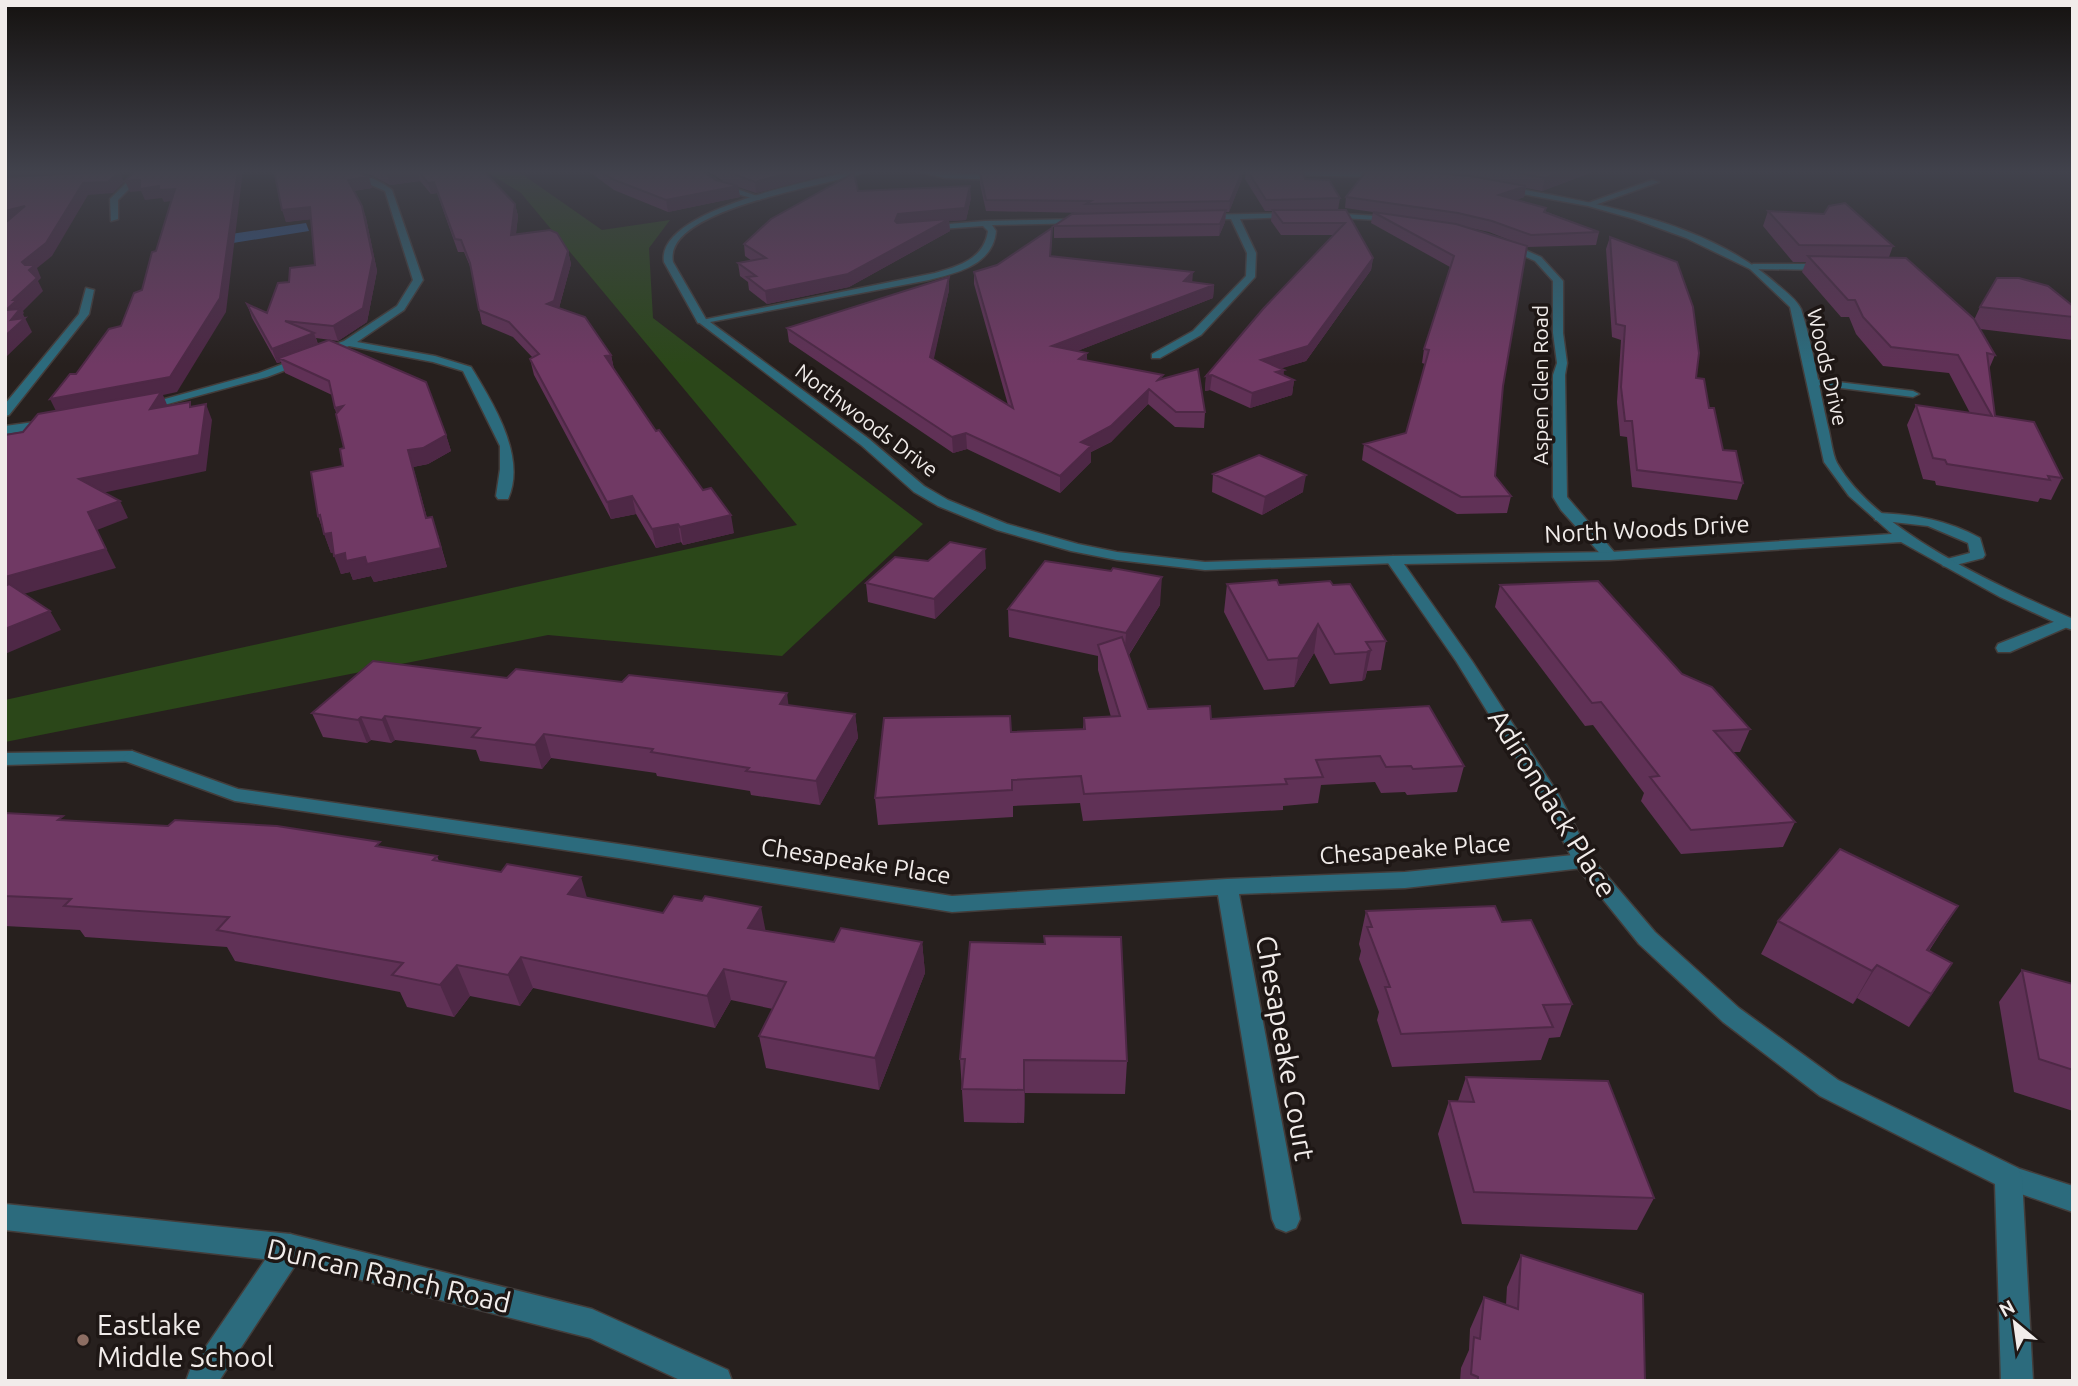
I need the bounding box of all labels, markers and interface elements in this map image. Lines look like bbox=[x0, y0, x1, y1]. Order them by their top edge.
street label: Aspen Glen Road bbox=[1528, 305, 1552, 465]
street label: Woods Drive bbox=[1803, 306, 1853, 428]
street label: Northwoods Drive bbox=[791, 359, 943, 481]
street label: North Woods Drive bbox=[1544, 510, 1750, 548]
street label: Adirondack Place bbox=[1483, 703, 1623, 903]
street label: Chesapeake Place bbox=[1318, 829, 1512, 869]
street label: Chesapeake Place bbox=[759, 833, 953, 889]
street label: Chesapeake Court bbox=[1251, 933, 1321, 1163]
street label: Duncan Ranch Road bbox=[264, 1232, 514, 1318]
north arrow bbox=[1980, 1288, 2050, 1358]
text: N bbox=[1995, 1295, 2018, 1321]
place label: Eastlake Middle School bbox=[97, 1309, 274, 1372]
marker: Eastlake Middle School bbox=[75, 1332, 91, 1348]

